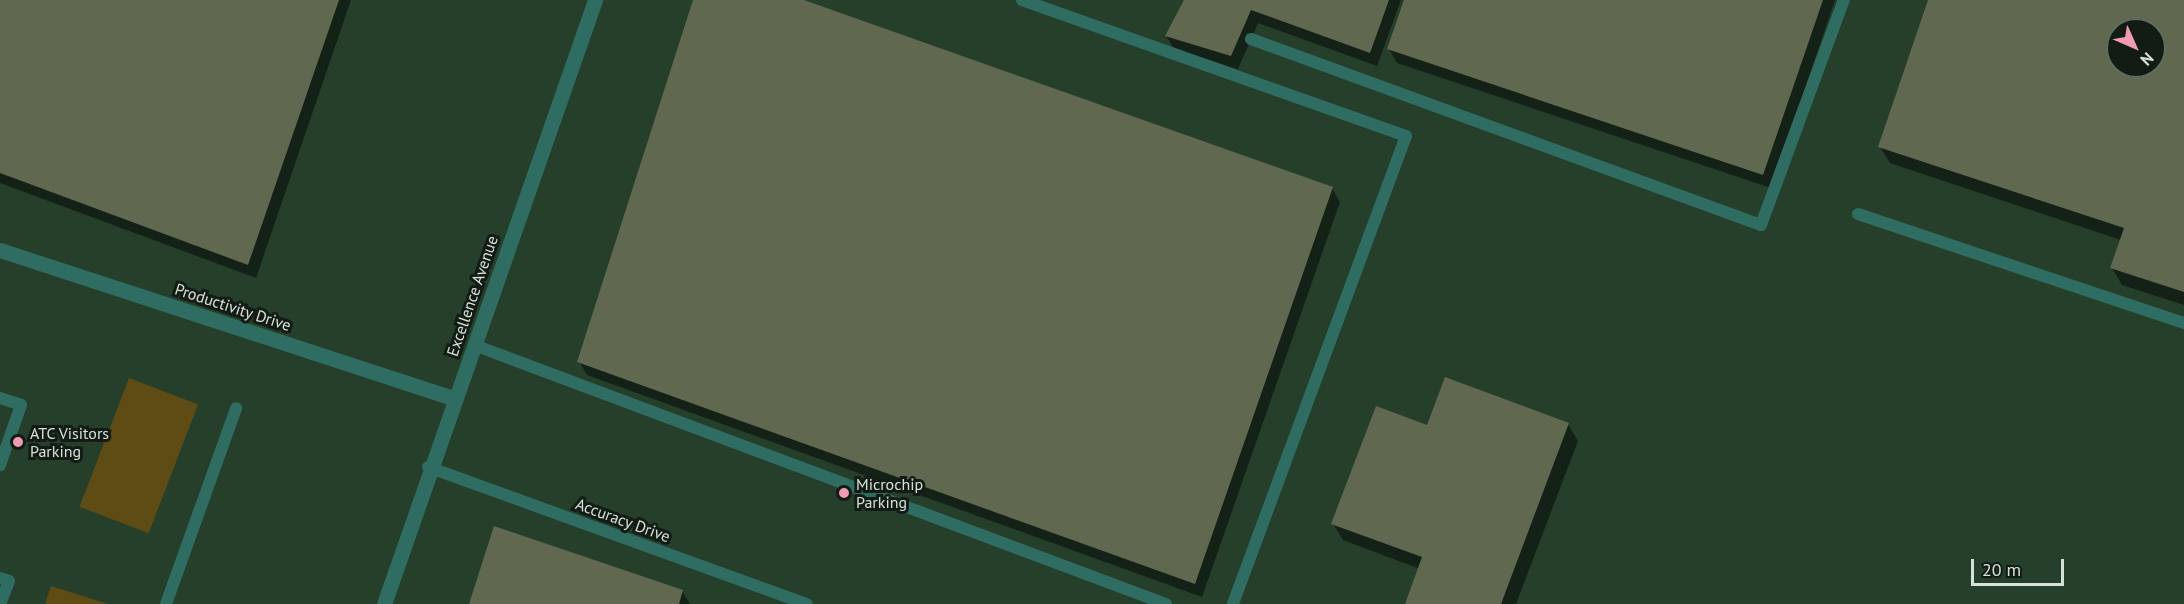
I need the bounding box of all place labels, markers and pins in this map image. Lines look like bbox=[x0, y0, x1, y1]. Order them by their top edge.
place label: ATC Visitors Parking bbox=[30, 423, 110, 461]
marker: ATC Visitors Parking bbox=[11, 435, 25, 449]
place label: Microchip Parking bbox=[856, 474, 923, 512]
marker: Microchip Parking bbox=[837, 486, 851, 500]

